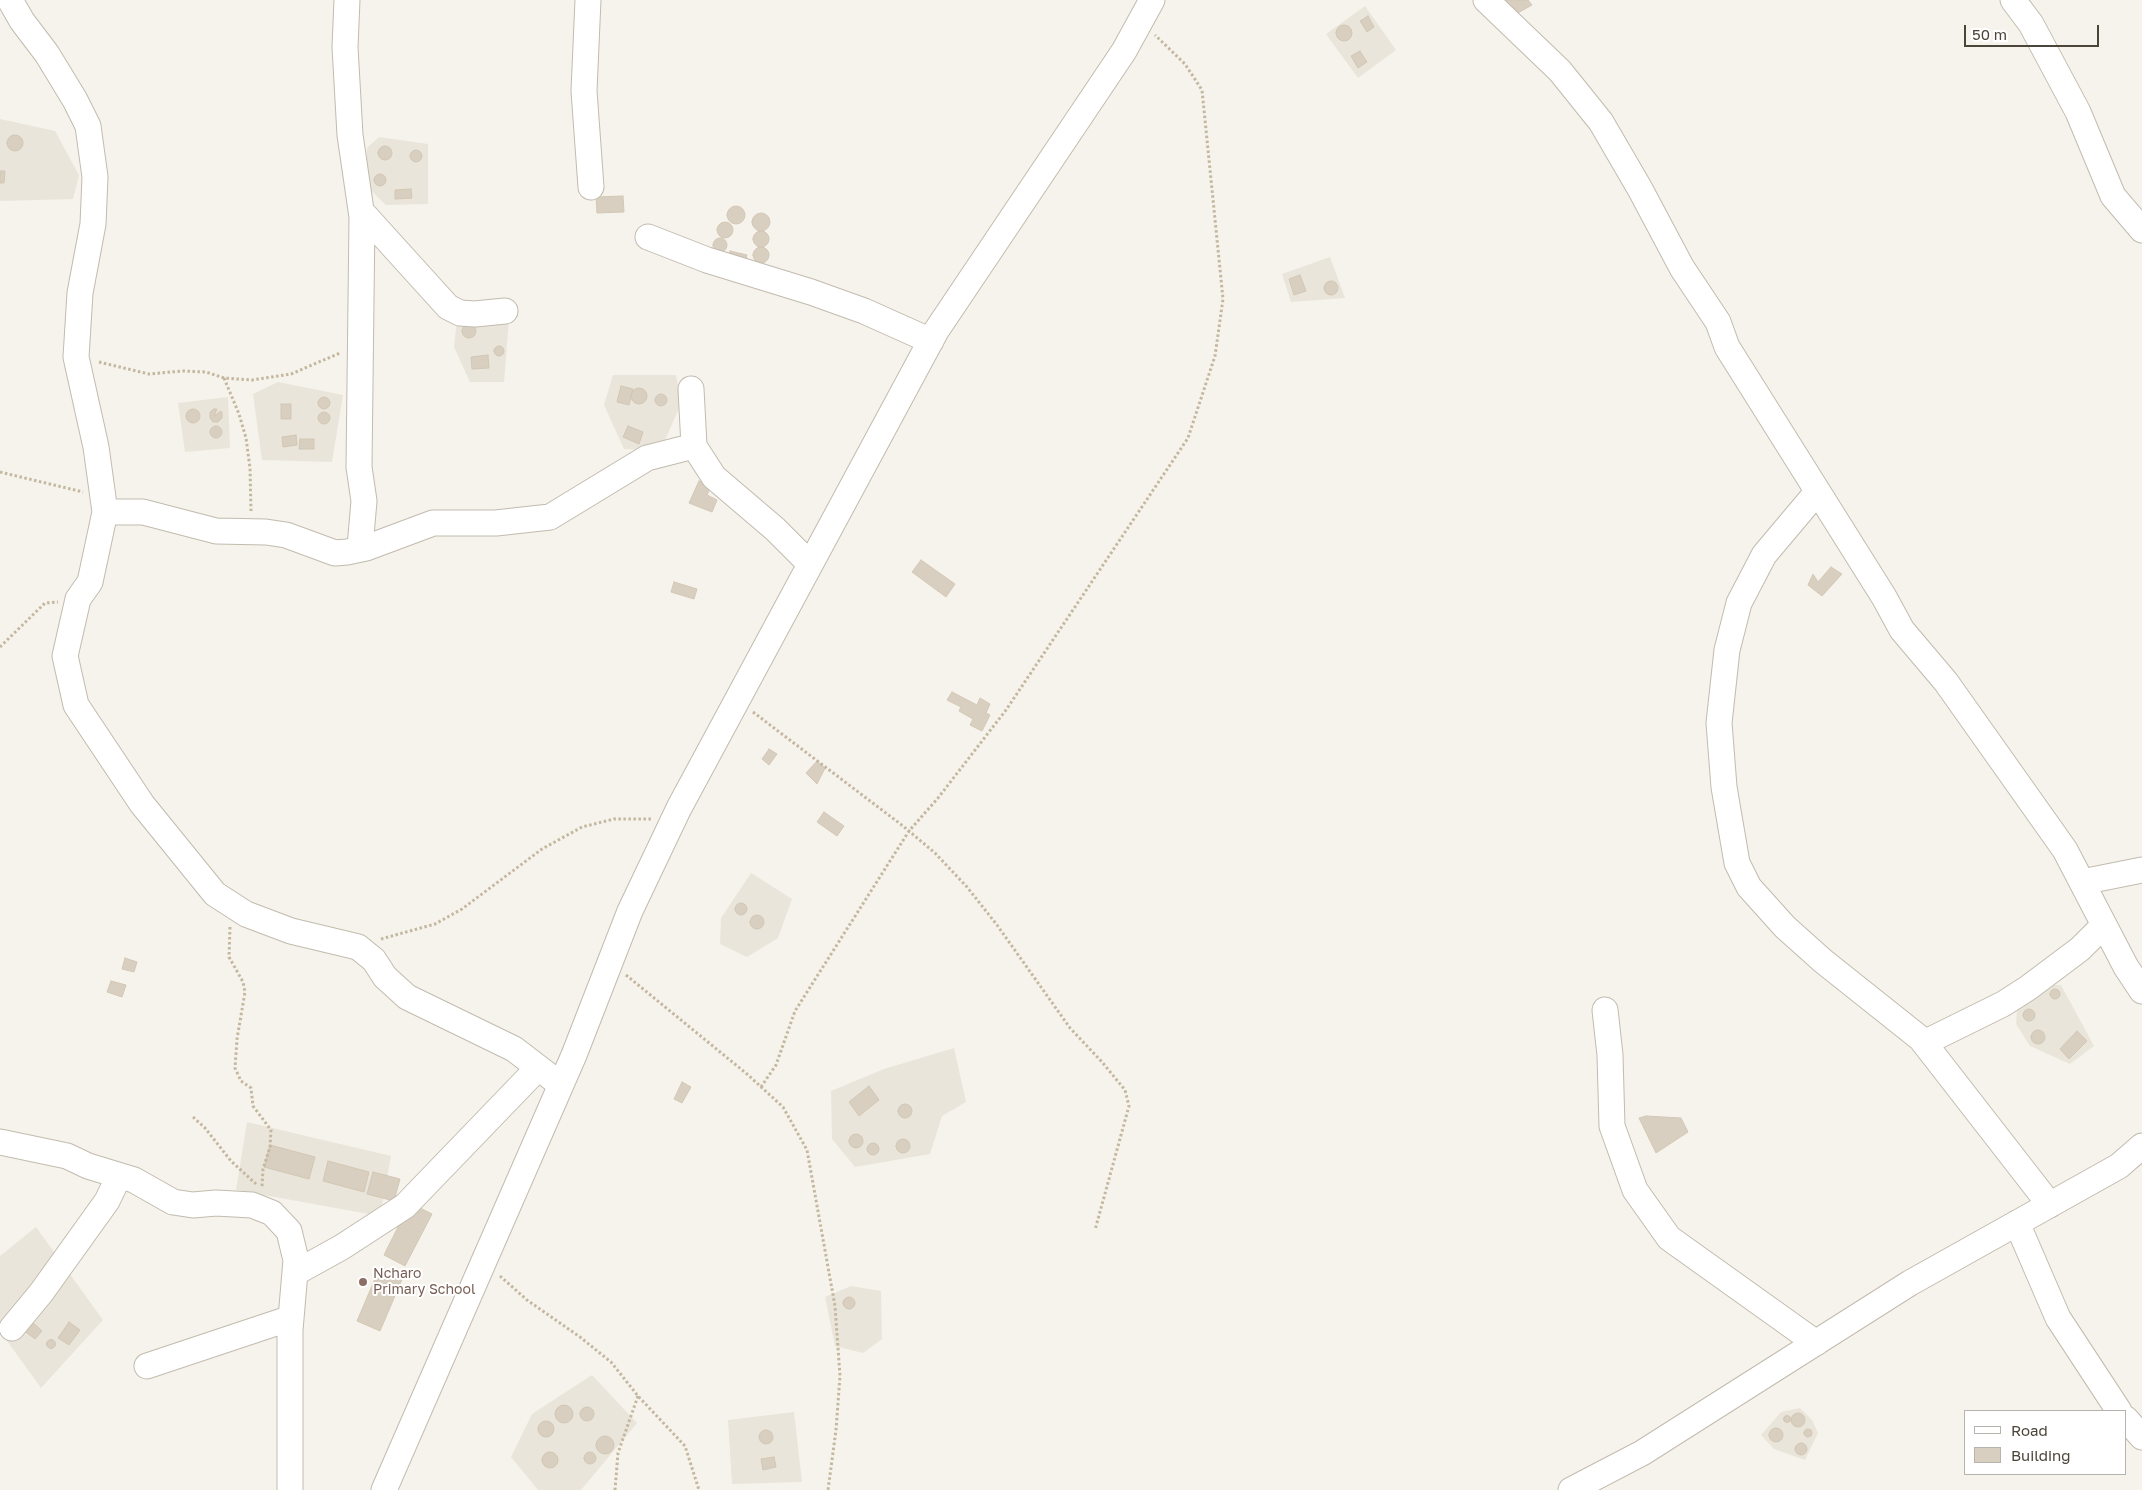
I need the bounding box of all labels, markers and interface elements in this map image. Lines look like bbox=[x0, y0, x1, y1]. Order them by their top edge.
scale bar bbox=[1967, 15, 2102, 47]
text: 50 m bbox=[1972, 25, 2007, 43]
place label: Ncharo Primary School bbox=[373, 1266, 475, 1298]
marker: Ncharo Primary School bbox=[357, 1276, 369, 1288]
legend bbox=[1964, 1410, 2127, 1475]
text: Road bbox=[2011, 1421, 2048, 1439]
text: Building bbox=[2011, 1446, 2071, 1464]

